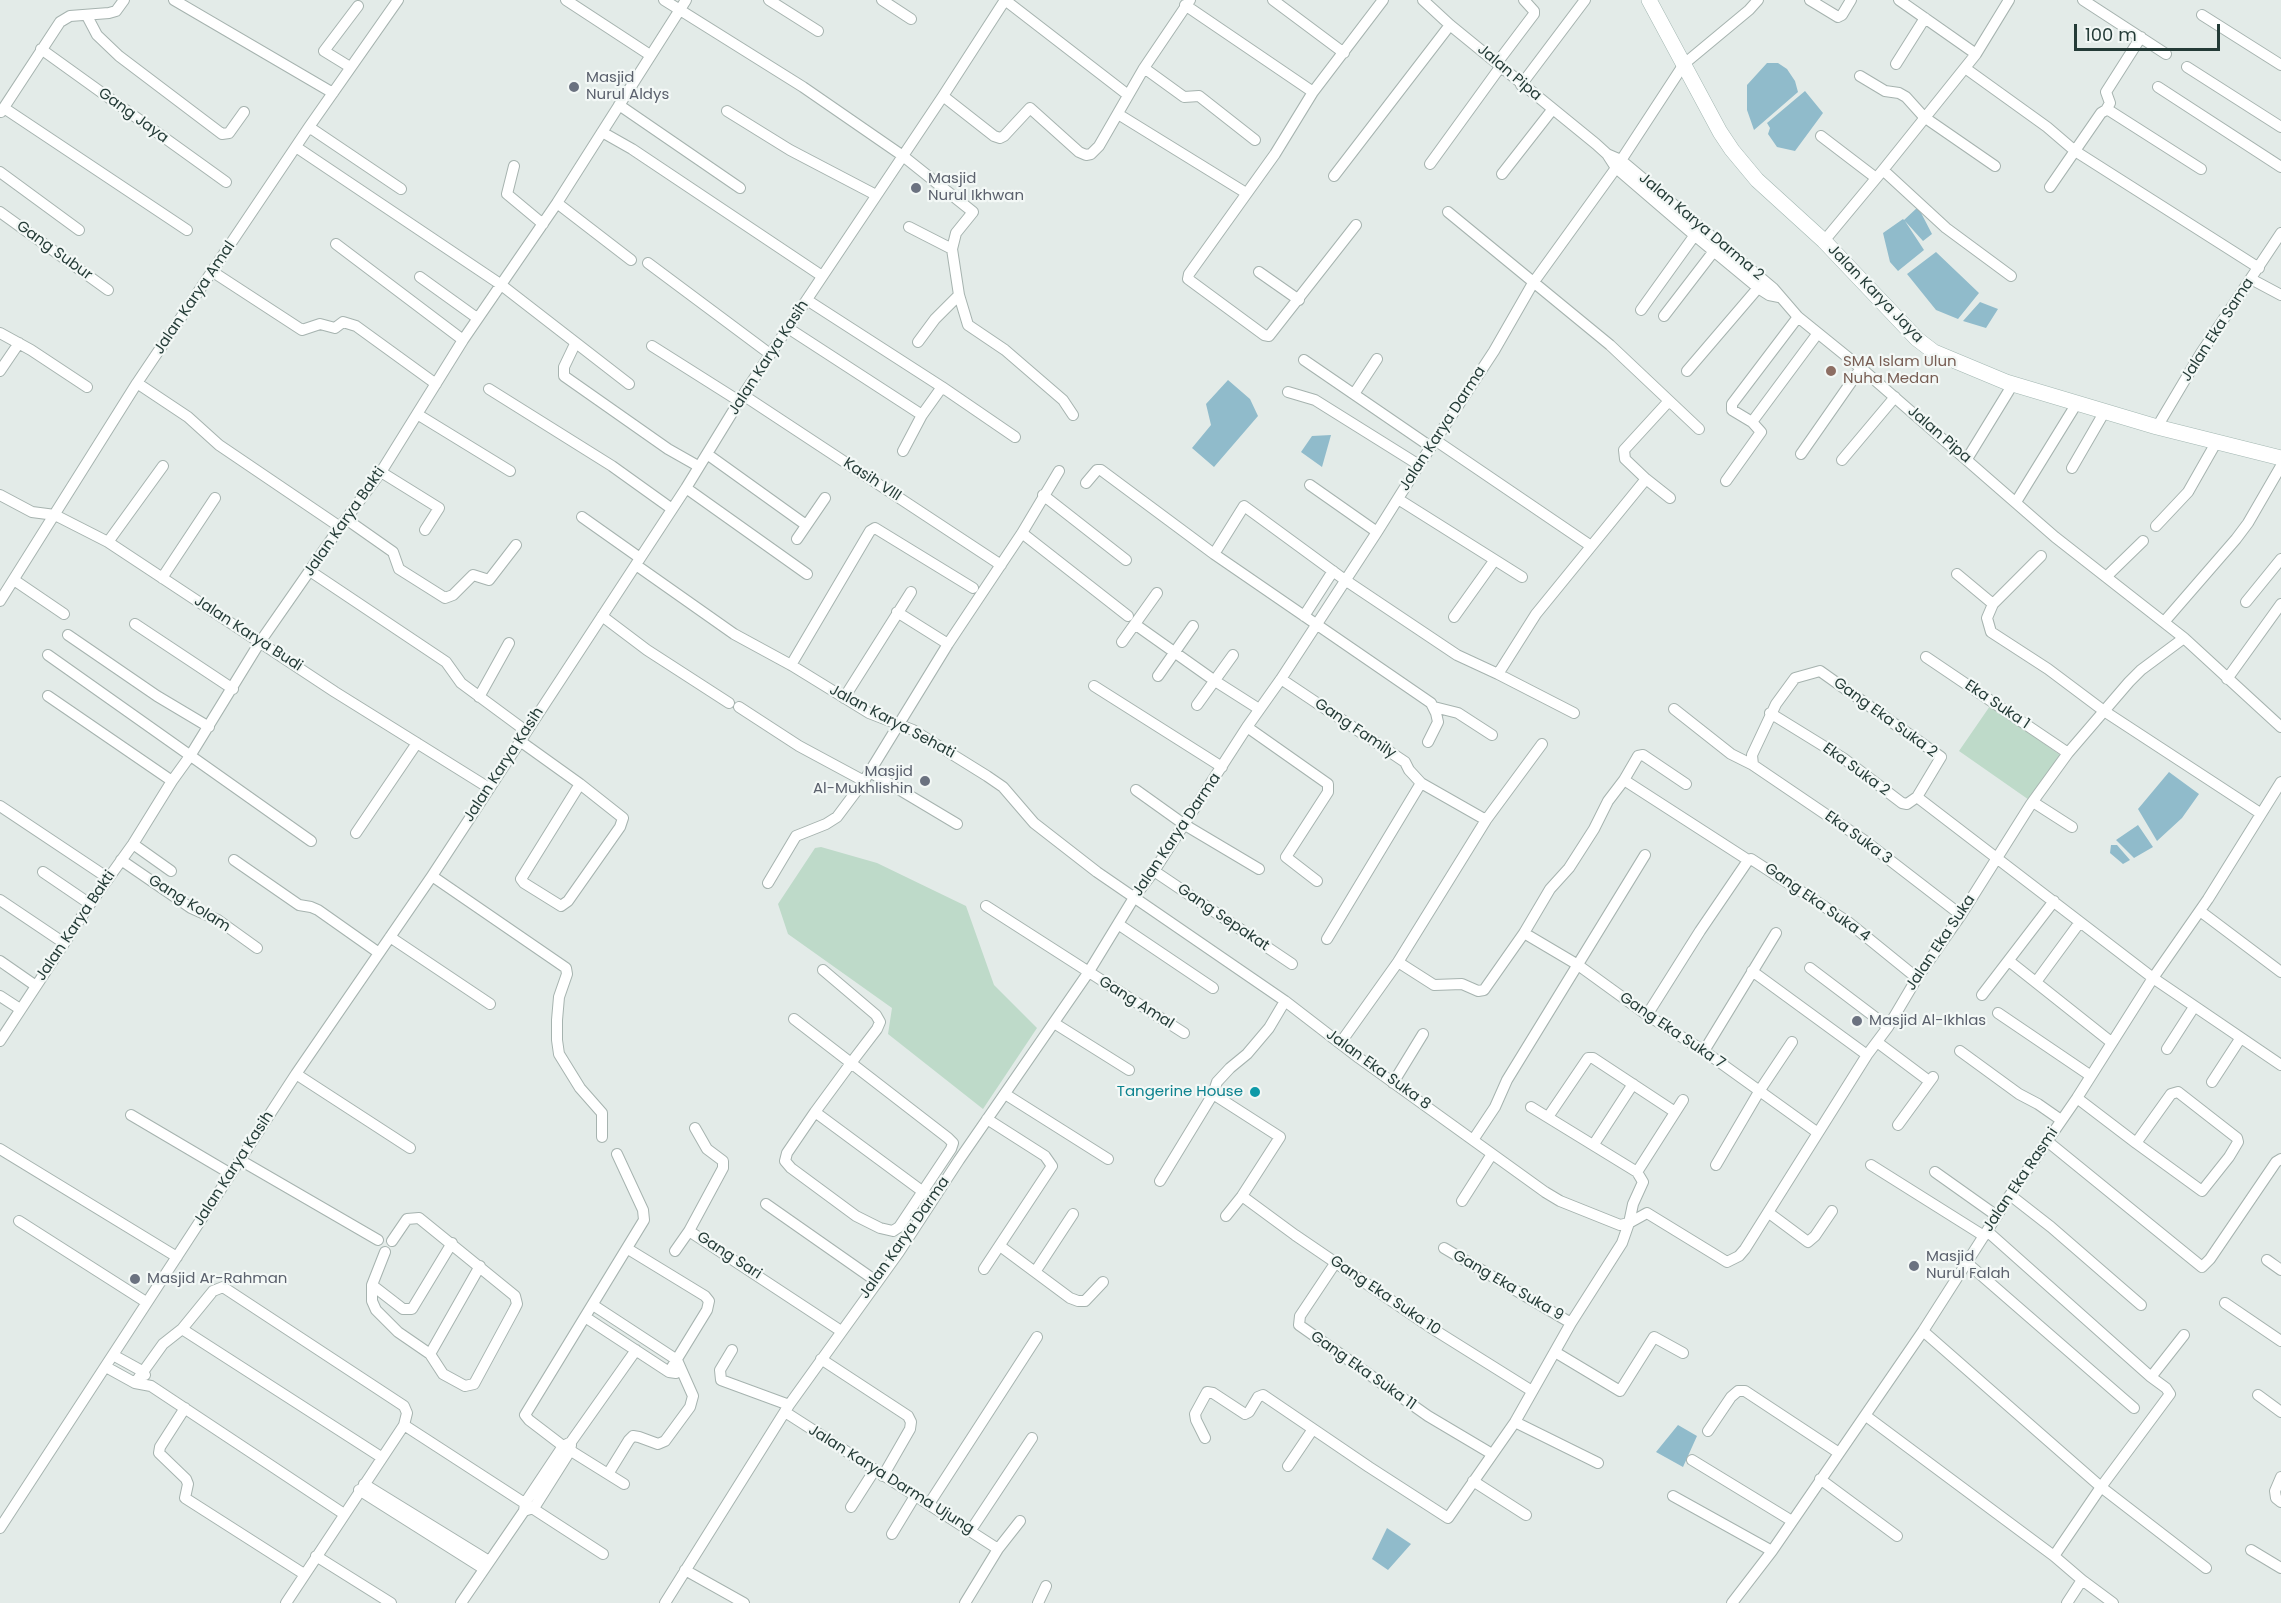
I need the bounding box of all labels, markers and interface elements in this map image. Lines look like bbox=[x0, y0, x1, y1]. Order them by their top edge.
scale bar bbox=[2077, 12, 2222, 50]
text: 100 m bbox=[2085, 22, 2137, 47]
street label: Jalan Pipa bbox=[1473, 41, 1545, 105]
place label: Masjid Nurul Aldys bbox=[586, 69, 669, 104]
marker: Masjid Nurul Aldys bbox=[567, 80, 581, 94]
street label: Gang Jaya bbox=[94, 85, 172, 147]
place label: Masjid Nurul Ikhwan bbox=[928, 170, 1024, 205]
street label: Jalan Karya Darma 2 bbox=[1635, 170, 1767, 284]
marker: Masjid Nurul Ikhwan bbox=[909, 181, 923, 195]
street label: Gang Subur bbox=[13, 217, 95, 285]
street label: Jalan Karya Amal bbox=[151, 238, 239, 358]
street label: Jalan Karya Jaya bbox=[1824, 241, 1926, 347]
street label: Jalan Eka Sama bbox=[2178, 275, 2258, 385]
street label: Jalan Karya Kasih bbox=[725, 297, 813, 419]
place label: SMA Islam Ulun Nuha Medan bbox=[1843, 353, 1957, 388]
street label: Jalan Karya Darma bbox=[1396, 363, 1490, 495]
marker: SMA Islam Ulun Nuha Medan bbox=[1824, 364, 1838, 378]
street label: Jalan Pipa bbox=[1904, 403, 1974, 467]
street label: Kasih VIII bbox=[840, 455, 904, 505]
street label: Jalan Karya Bakti bbox=[301, 464, 389, 580]
street label: Jalan Karya Budi bbox=[190, 592, 306, 676]
street label: Gang Eka Suka 2 bbox=[1830, 674, 1940, 762]
street label: Eka Suka 1 bbox=[1961, 677, 2033, 733]
street label: Jalan Karya Sehati bbox=[826, 681, 958, 763]
street label: Gang Family bbox=[1311, 695, 1399, 763]
street label: Jalan Karya Kasih bbox=[460, 704, 548, 826]
street label: Eka Suka 2 bbox=[1819, 740, 1893, 800]
place label: Masjid Al-Mukhlishin bbox=[813, 763, 913, 798]
street label: Jalan Karya Darma bbox=[1129, 770, 1225, 900]
marker: Masjid Al-Mukhlishin bbox=[918, 774, 932, 788]
street label: Eka Suka 3 bbox=[1821, 808, 1895, 868]
street label: Gang Eka Suka 4 bbox=[1761, 860, 1873, 946]
street label: Jalan Karya Bakti bbox=[32, 867, 120, 985]
street label: Gang Kolam bbox=[145, 872, 233, 936]
street label: Gang Sepakat bbox=[1174, 881, 1272, 955]
street label: Jalan Eka Suka bbox=[1902, 892, 1980, 994]
street label: Gang Amal bbox=[1095, 973, 1177, 1033]
street label: Gang Eka Suka 7 bbox=[1616, 989, 1728, 1073]
place label: Masjid Al-Ikhlas bbox=[1869, 1012, 1986, 1030]
marker: Masjid Al-Ikhlas bbox=[1850, 1014, 1864, 1028]
street label: Jalan Eka Suka 8 bbox=[1322, 1026, 1434, 1114]
place label: Tangerine House bbox=[1117, 1083, 1243, 1101]
marker: Tangerine House bbox=[1248, 1085, 1262, 1099]
street label: Jalan Karya Kasih bbox=[190, 1108, 278, 1230]
street label: Jalan Eka Rasmi bbox=[1980, 1125, 2062, 1235]
street label: Jalan Karya Darma bbox=[856, 1174, 954, 1302]
street label: Gang Sari bbox=[693, 1228, 765, 1284]
street label: Gang Eka Suka 9 bbox=[1449, 1247, 1567, 1325]
place label: Masjid Nurul Falah bbox=[1926, 1248, 2010, 1283]
street label: Gang Eka Suka 10 bbox=[1326, 1252, 1444, 1340]
marker: Masjid Nurul Falah bbox=[1907, 1259, 1921, 1273]
place label: Masjid Ar-Rahman bbox=[147, 1270, 287, 1288]
marker: Masjid Ar-Rahman bbox=[128, 1272, 142, 1286]
street label: Gang Eka Suka 11 bbox=[1307, 1328, 1419, 1414]
street label: Jalan Karya Darma Ujung bbox=[805, 1422, 977, 1538]

